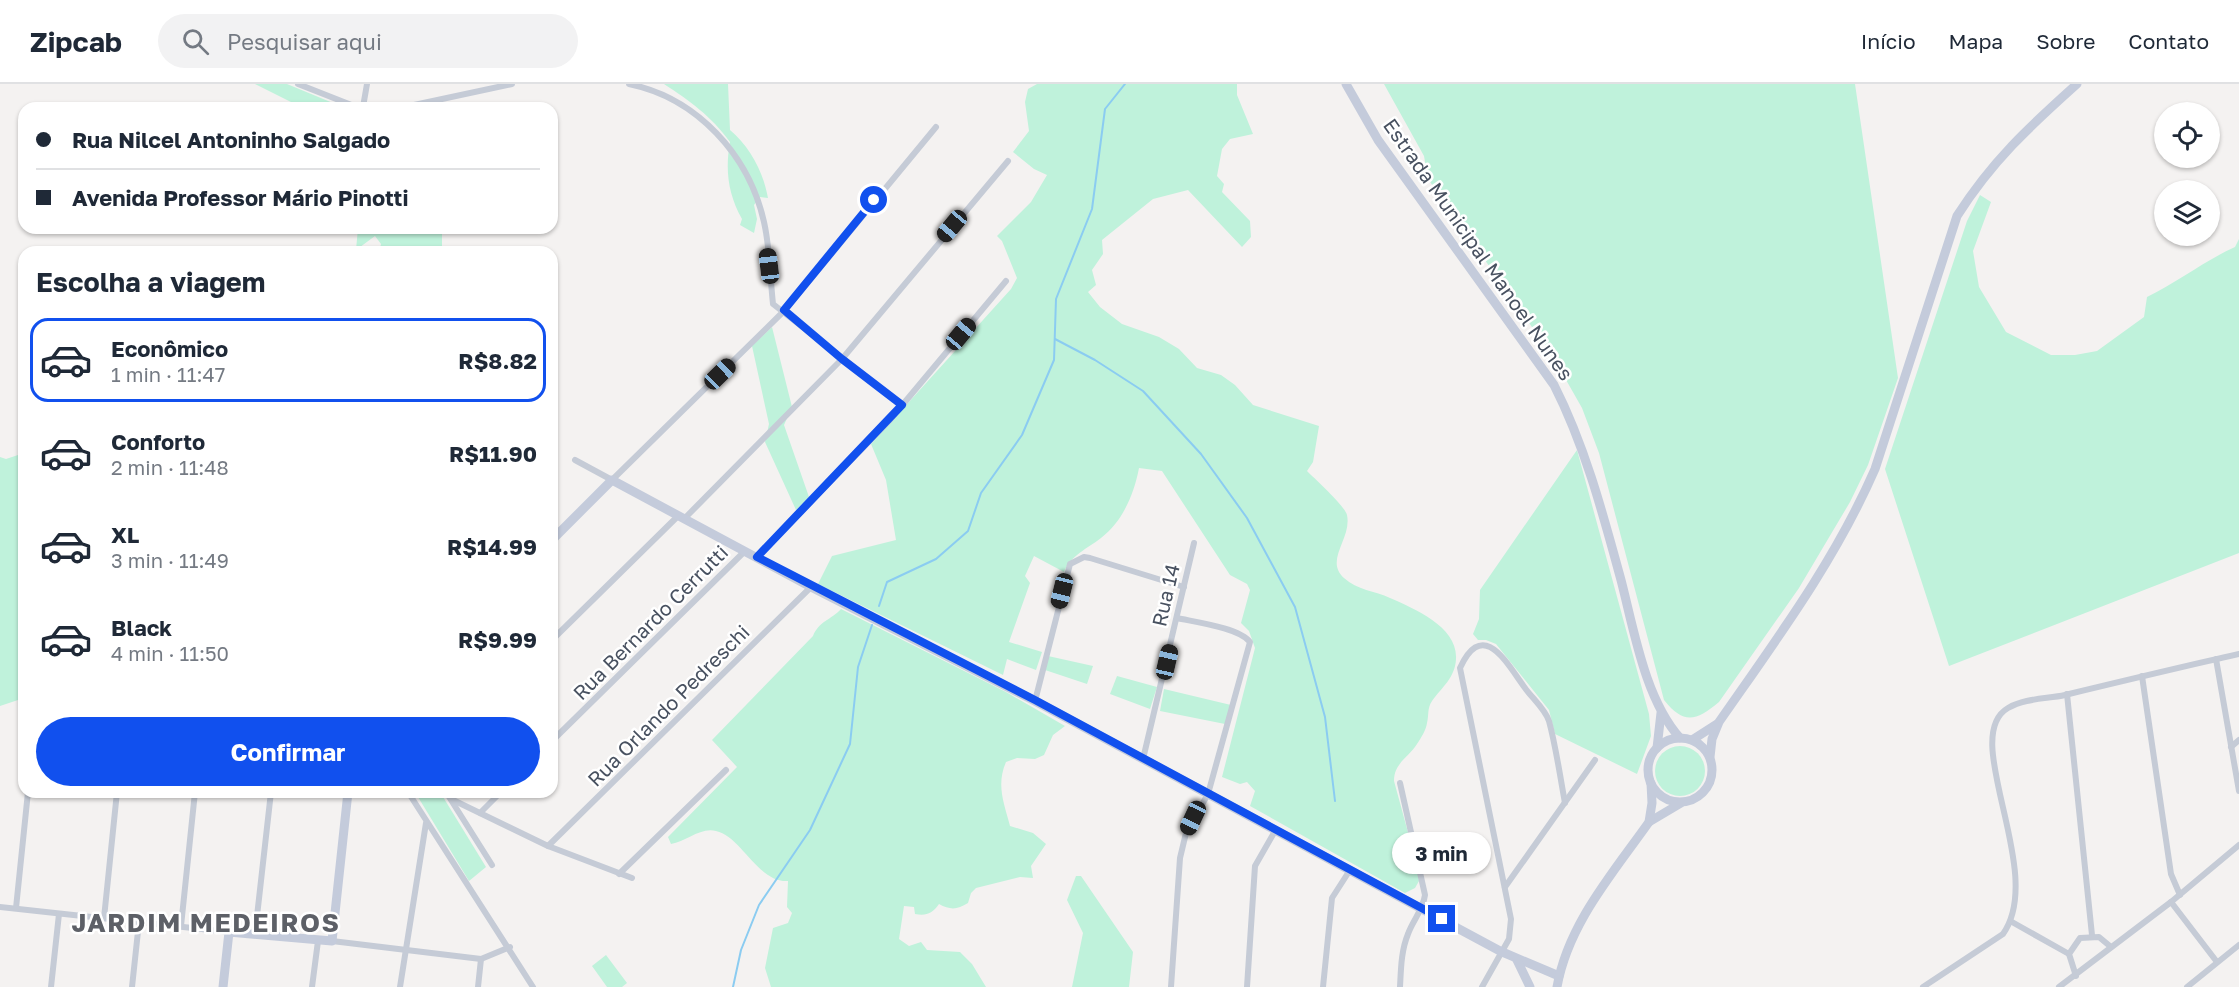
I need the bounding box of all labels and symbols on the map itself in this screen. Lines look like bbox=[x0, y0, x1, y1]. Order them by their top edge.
street label: Estrada Municipal Manoel Nunes bbox=[1379, 113, 1579, 385]
route start bbox=[860, 186, 887, 213]
car bbox=[934, 206, 970, 246]
car bbox=[758, 247, 780, 285]
car bbox=[943, 314, 979, 354]
car bbox=[701, 355, 739, 393]
street label: Rua Bernardo Cerrutti bbox=[568, 540, 732, 704]
street label: Rua 14 bbox=[1146, 561, 1184, 629]
car bbox=[1049, 571, 1075, 611]
street label: Rua Orlando Pedreschi bbox=[582, 619, 754, 791]
car bbox=[1154, 642, 1180, 682]
car bbox=[1177, 798, 1209, 838]
callout: 3 min bbox=[1392, 832, 1492, 874]
route end bbox=[1428, 905, 1455, 932]
district label: JARDIM MEDEIROS bbox=[72, 907, 340, 938]

